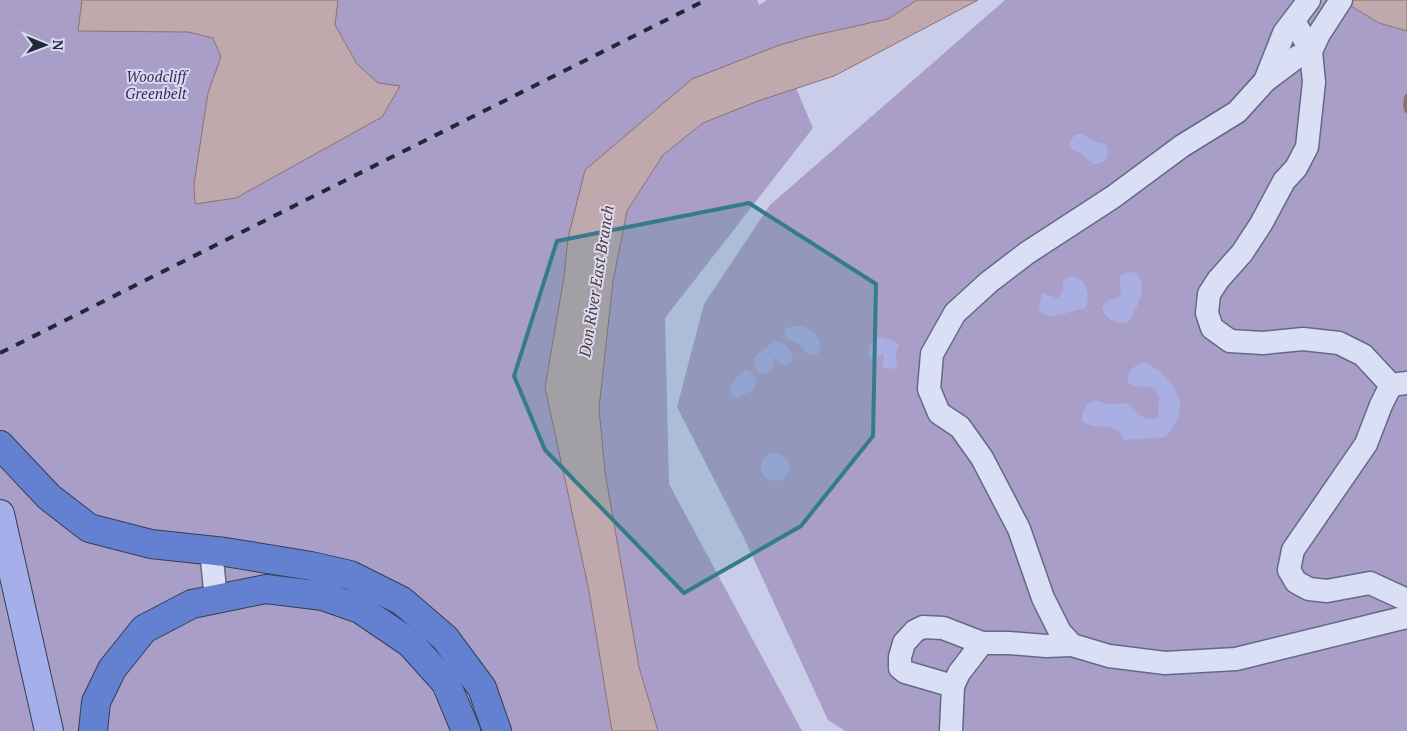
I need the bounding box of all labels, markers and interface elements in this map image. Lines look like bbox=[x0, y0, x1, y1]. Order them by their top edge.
north arrow bbox=[20, 20, 70, 70]
text: N bbox=[49, 40, 68, 51]
park label: Woodcliff Greenbelt bbox=[125, 66, 189, 103]
water label: Don River East Branch bbox=[573, 204, 619, 359]

